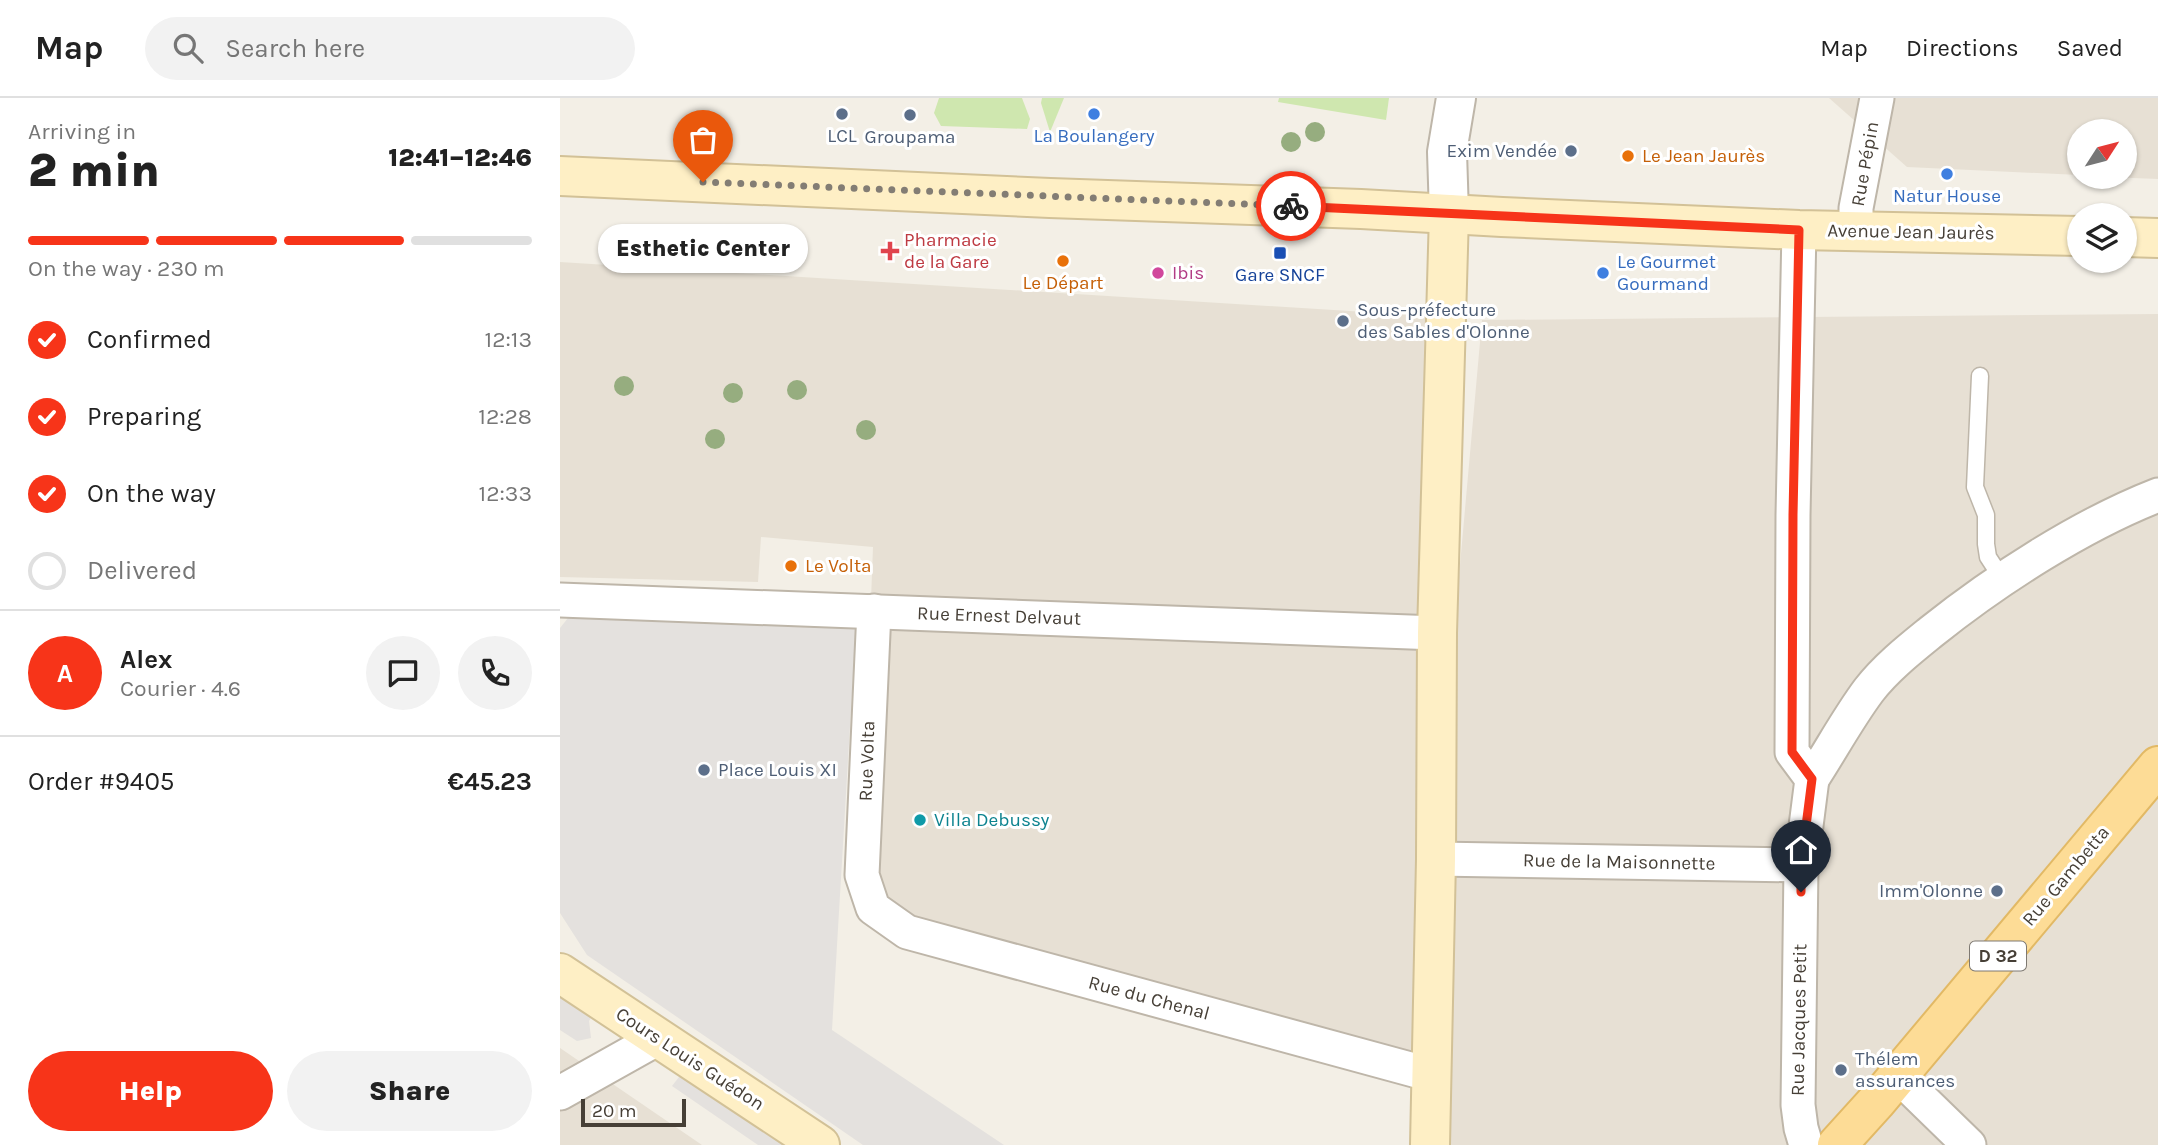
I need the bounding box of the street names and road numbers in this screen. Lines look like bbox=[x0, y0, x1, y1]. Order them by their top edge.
street label: Rue Pépin bbox=[1847, 120, 1883, 208]
street label: Avenue Jean Jaurès bbox=[1827, 220, 1995, 244]
street label: Rue Ernest Delvaut bbox=[917, 602, 1081, 630]
street label: Rue Volta bbox=[855, 720, 879, 802]
street label: Rue Gambetta bbox=[2018, 822, 2114, 930]
street label: Rue de la Maisonnette bbox=[1523, 849, 1715, 875]
road number: D 32 bbox=[1970, 942, 2026, 970]
street label: Rue Jacques Petit bbox=[1787, 944, 1811, 1096]
street label: Rue du Chenal bbox=[1086, 971, 1212, 1025]
street label: Cours Louis Guédon bbox=[612, 1003, 768, 1115]

